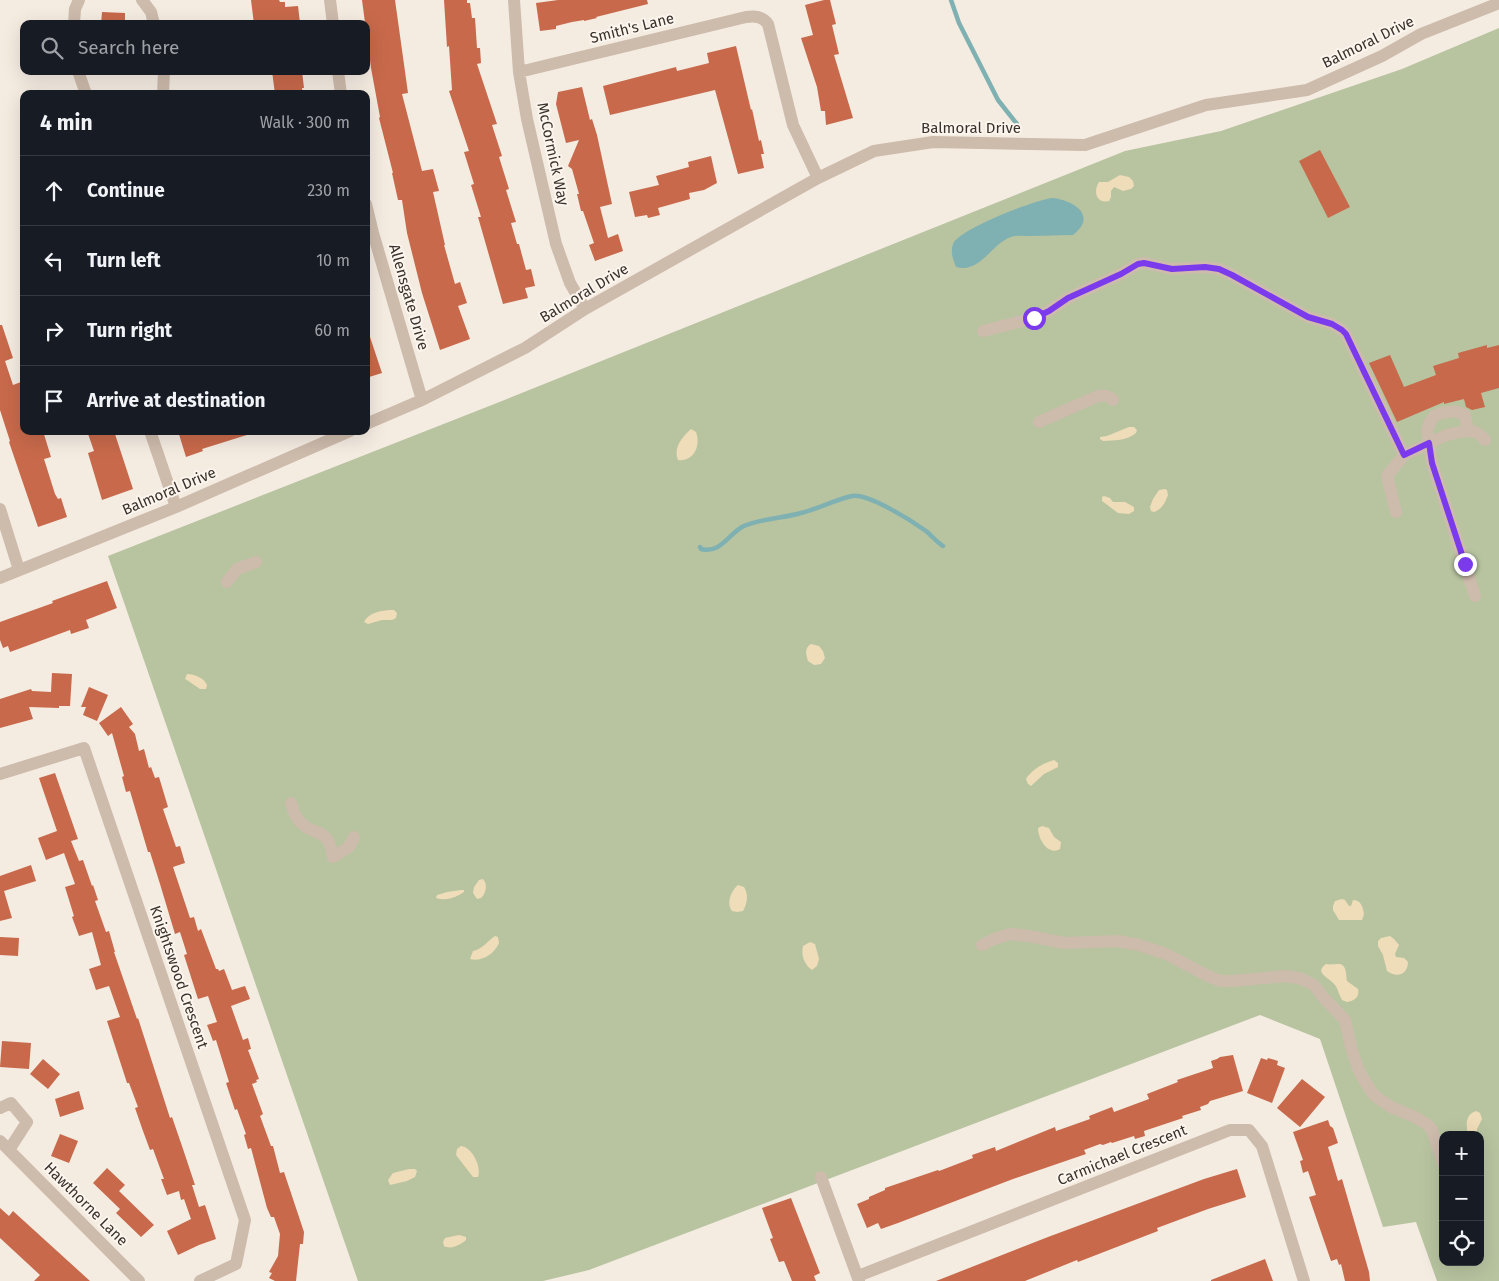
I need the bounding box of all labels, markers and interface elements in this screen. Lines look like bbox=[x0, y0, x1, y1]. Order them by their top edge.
street label: Smith's Lane bbox=[588, 9, 676, 47]
street label: Balmoral Drive bbox=[1319, 12, 1417, 72]
search box bbox=[20, 20, 370, 75]
icon: search bbox=[38, 34, 66, 62]
text: Search here bbox=[78, 36, 179, 59]
street label: McCormick Way bbox=[533, 101, 573, 208]
text: 4 min bbox=[40, 110, 93, 136]
text: Walk · 300 m bbox=[260, 113, 350, 132]
street label: Balmoral Drive bbox=[921, 119, 1021, 137]
icon: ahead bbox=[40, 177, 68, 205]
text: Continue bbox=[87, 179, 165, 202]
text: 230 m bbox=[307, 181, 350, 200]
street label: Allensgate Drive bbox=[385, 242, 433, 352]
icon: left bbox=[40, 247, 68, 275]
text: Turn left bbox=[87, 249, 161, 272]
text: 10 m bbox=[316, 251, 350, 270]
street label: Balmoral Drive bbox=[537, 260, 631, 326]
route start bbox=[1023, 307, 1046, 330]
icon: right bbox=[40, 317, 68, 345]
text: Turn right bbox=[87, 319, 172, 342]
text: 60 m bbox=[315, 321, 350, 340]
icon: arrive bbox=[40, 387, 68, 415]
text: Arrive at destination bbox=[87, 389, 266, 412]
street label: Balmoral Drive bbox=[119, 463, 219, 519]
route end bbox=[1454, 553, 1477, 576]
street label: Knightswood Crescent bbox=[146, 903, 212, 1051]
street label: Carmichael Crescent bbox=[1055, 1121, 1190, 1189]
map controls bbox=[1439, 1131, 1484, 1266]
button: + bbox=[1439, 1131, 1484, 1176]
street label: Hawthorne Lane bbox=[40, 1158, 132, 1250]
button: − bbox=[1439, 1176, 1484, 1221]
button: locate bbox=[1439, 1221, 1484, 1266]

